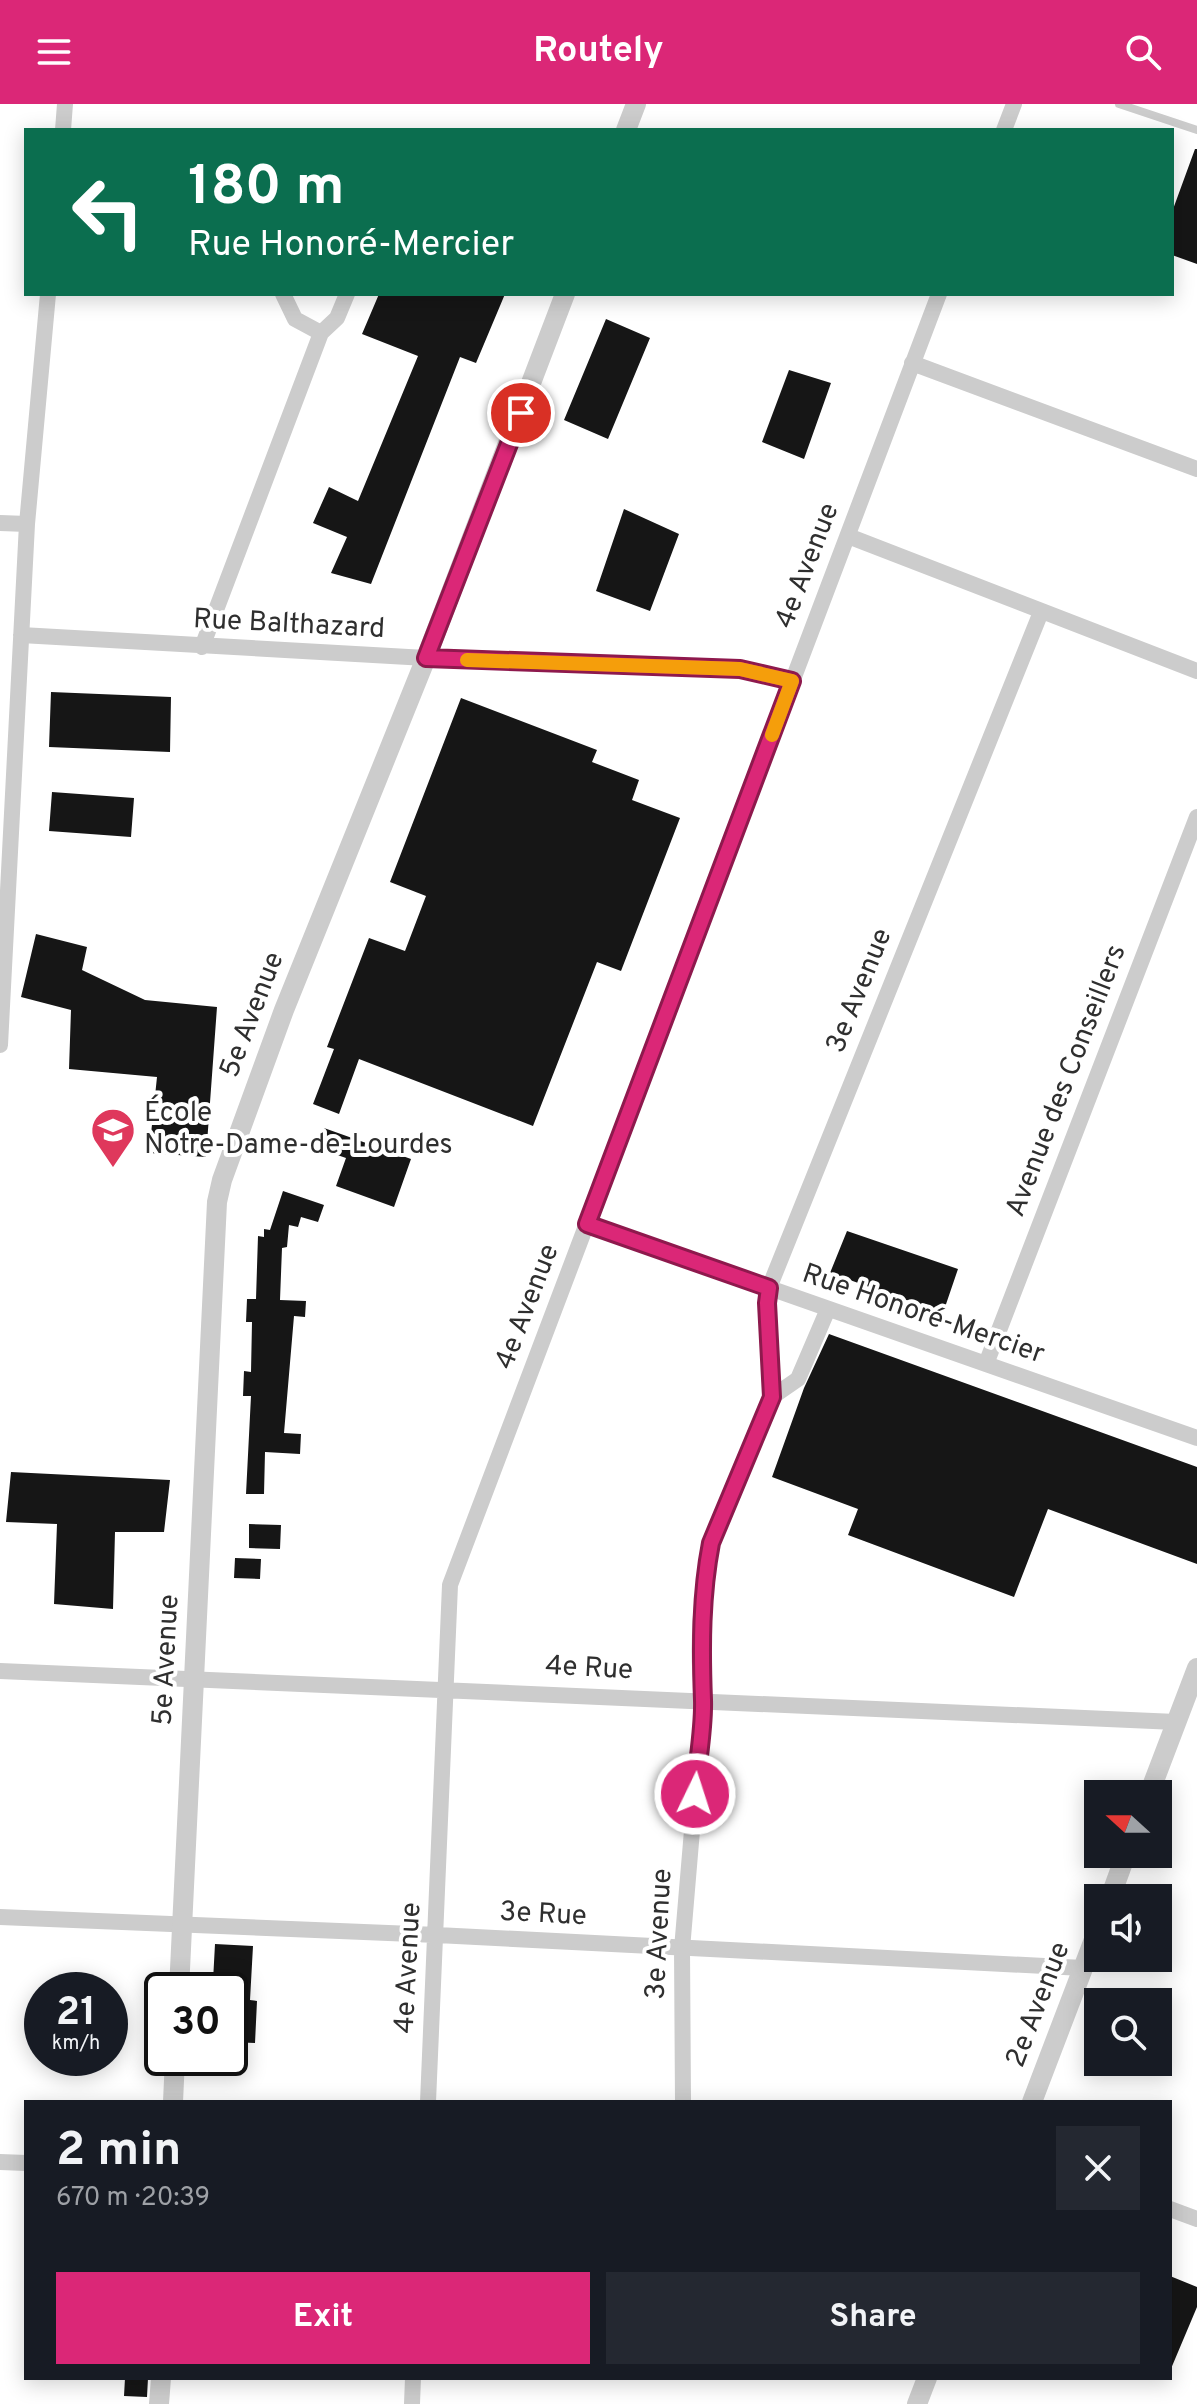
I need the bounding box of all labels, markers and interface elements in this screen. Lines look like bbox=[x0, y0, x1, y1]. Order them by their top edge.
text: Routely bbox=[533, 29, 664, 75]
icon: menu bbox=[32, 30, 76, 74]
icon: search bbox=[1121, 30, 1165, 74]
text: 180 m bbox=[188, 154, 345, 224]
icon: left bbox=[56, 160, 160, 264]
text: Rue Honoré-Mercier bbox=[188, 223, 514, 269]
pin bbox=[487, 379, 555, 447]
icon: arrive bbox=[499, 391, 543, 435]
street label: 4e Avenue bbox=[768, 498, 848, 634]
street label: Rue Balthazard bbox=[192, 602, 386, 648]
street label: 3e Avenue bbox=[819, 923, 901, 1059]
street label: Avenue des Conseillers bbox=[998, 940, 1136, 1222]
street label: 5e Avenue bbox=[213, 947, 293, 1083]
place label: École Notre-Dame-de-Lourdes bbox=[144, 1094, 453, 1164]
school or university icon: École Notre-Dame-de-Lourdes bbox=[89, 1106, 137, 1169]
street label: 4e Avenue bbox=[488, 1239, 568, 1375]
street label: Rue Honoré-Mercier bbox=[797, 1257, 1049, 1373]
street label: 5e Avenue bbox=[146, 1593, 188, 1727]
street label: 4e Rue bbox=[544, 1649, 634, 1689]
position arrow bbox=[653, 1752, 737, 1836]
north arrow bbox=[1084, 1780, 1172, 1868]
map controls bbox=[1084, 1780, 1172, 2076]
street label: 3e Avenue bbox=[639, 1868, 681, 2000]
button: sound bbox=[1084, 1884, 1172, 1972]
street label: 3e Rue bbox=[498, 1895, 588, 1935]
street label: 4e Avenue bbox=[388, 1901, 430, 2035]
street label: 2e Avenue bbox=[999, 1937, 1079, 2073]
speed limit sign: 30 bbox=[144, 1972, 248, 2076]
button: search bbox=[1084, 1988, 1172, 2076]
text: 21 bbox=[56, 1989, 96, 2039]
text: km/h bbox=[52, 2031, 100, 2057]
text: 2 min bbox=[56, 2122, 181, 2182]
button: close bbox=[1056, 2126, 1140, 2210]
text: 670 m · 20:39 bbox=[56, 2182, 210, 2215]
button: Exit bbox=[56, 2272, 590, 2364]
button: Share bbox=[606, 2272, 1140, 2364]

